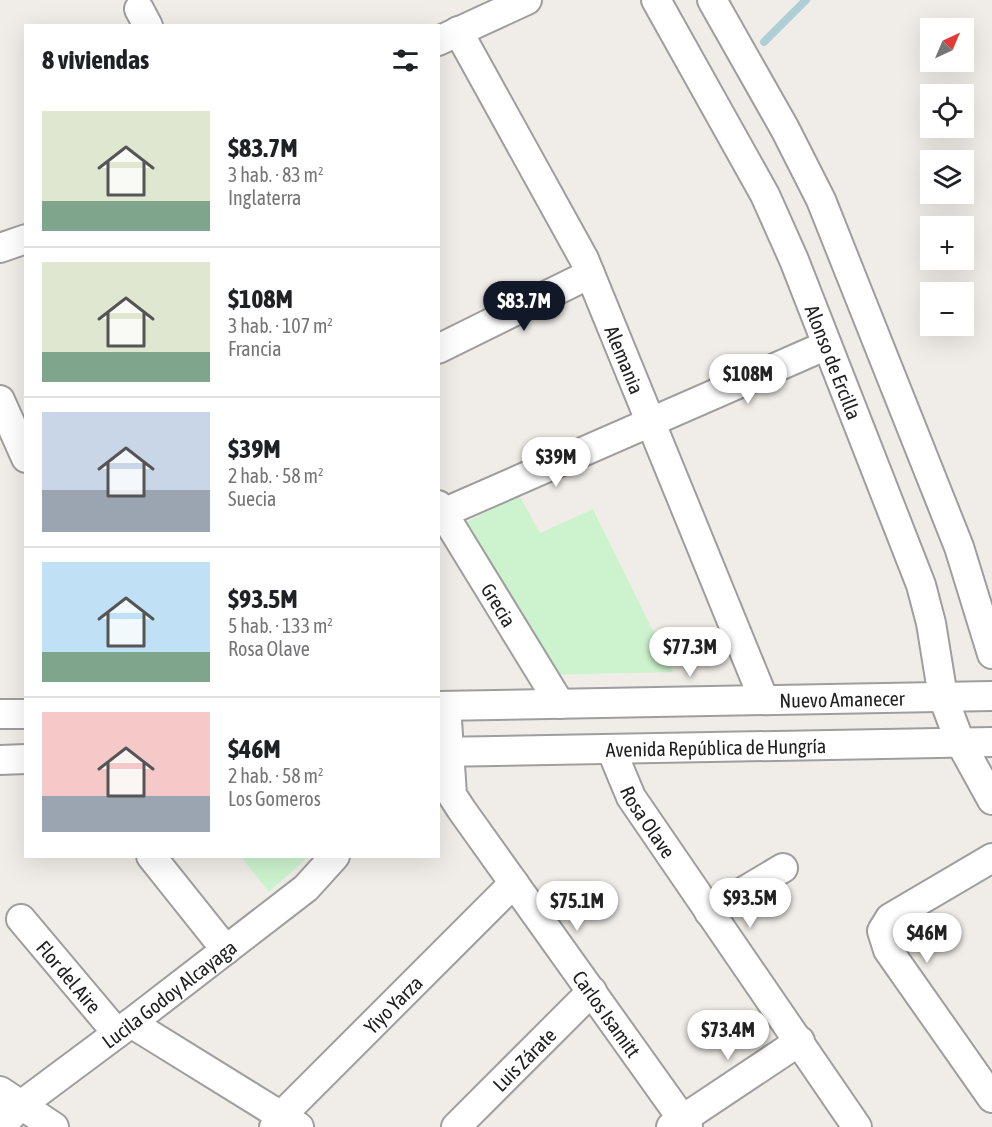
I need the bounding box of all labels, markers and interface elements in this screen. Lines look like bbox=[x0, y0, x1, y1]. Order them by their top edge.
north arrow bbox=[920, 18, 974, 72]
map controls bbox=[920, 18, 974, 336]
icon: filters bbox=[389, 44, 422, 77]
text: 8 viviendas bbox=[42, 45, 149, 75]
button: locate bbox=[920, 84, 974, 138]
text: $83.7M bbox=[228, 133, 298, 163]
icon: home bbox=[90, 135, 162, 207]
button: layers bbox=[920, 150, 974, 204]
text: 3 hab. · 83 m² bbox=[228, 163, 323, 186]
text: Inglaterra bbox=[228, 186, 301, 209]
button: + bbox=[920, 216, 974, 270]
pin: $83.7M bbox=[475, 281, 573, 332]
button: − bbox=[920, 282, 974, 336]
text: $108M bbox=[228, 284, 293, 314]
icon: home bbox=[90, 286, 162, 358]
text: $83.7M bbox=[497, 289, 551, 312]
street label: Alonso de Ercilla bbox=[801, 301, 867, 422]
text: 3 hab. · 107 m² bbox=[228, 314, 333, 337]
street label: Alemania bbox=[601, 322, 649, 397]
text: Francia bbox=[228, 337, 281, 360]
pin: $108M bbox=[706, 354, 790, 405]
text: $108M bbox=[723, 362, 773, 385]
text: $39M bbox=[228, 434, 281, 464]
icon: home bbox=[90, 436, 162, 508]
pin: $39M bbox=[520, 437, 592, 488]
text: $39M bbox=[536, 445, 576, 468]
text: 2 hab. · 58 m² bbox=[228, 464, 323, 487]
text: Suecia bbox=[228, 487, 276, 510]
street label: Grecia bbox=[477, 579, 521, 631]
text: $93.5M bbox=[228, 584, 298, 614]
icon: home bbox=[90, 586, 162, 658]
text: 5 hab. · 133 m² bbox=[228, 614, 333, 637]
pin: $77.3M bbox=[641, 627, 739, 678]
text: $77.3M bbox=[663, 635, 717, 658]
text: Rosa Olave bbox=[228, 637, 310, 660]
street label: Nuevo Amanecer bbox=[779, 686, 906, 711]
street label: Avenida República de Hungría bbox=[605, 733, 826, 760]
text: $46M bbox=[228, 734, 281, 764]
icon: home bbox=[90, 736, 162, 808]
text: 2 hab. · 58 m² bbox=[228, 764, 323, 787]
street label: Rosa Olave bbox=[616, 782, 681, 862]
text: Los Gomeros bbox=[228, 787, 321, 810]
pin: $93.5M bbox=[701, 878, 799, 929]
pin: $75.1M bbox=[528, 881, 626, 932]
text: $93.5M bbox=[723, 886, 777, 909]
text: $75.1M bbox=[550, 889, 604, 912]
pin: $46M bbox=[891, 913, 963, 964]
text: $46M bbox=[907, 921, 947, 944]
street label: Lucila Godoy Alcayaga bbox=[97, 935, 240, 1052]
street label: Flor del Aire bbox=[32, 936, 106, 1017]
street label: Carlos Isamitt bbox=[569, 966, 646, 1061]
street label: Yiyo Yarza bbox=[359, 971, 426, 1038]
pin: $73.4M bbox=[679, 1010, 777, 1061]
text: $73.4M bbox=[701, 1018, 755, 1041]
street label: Luis Zárate bbox=[488, 1023, 560, 1095]

